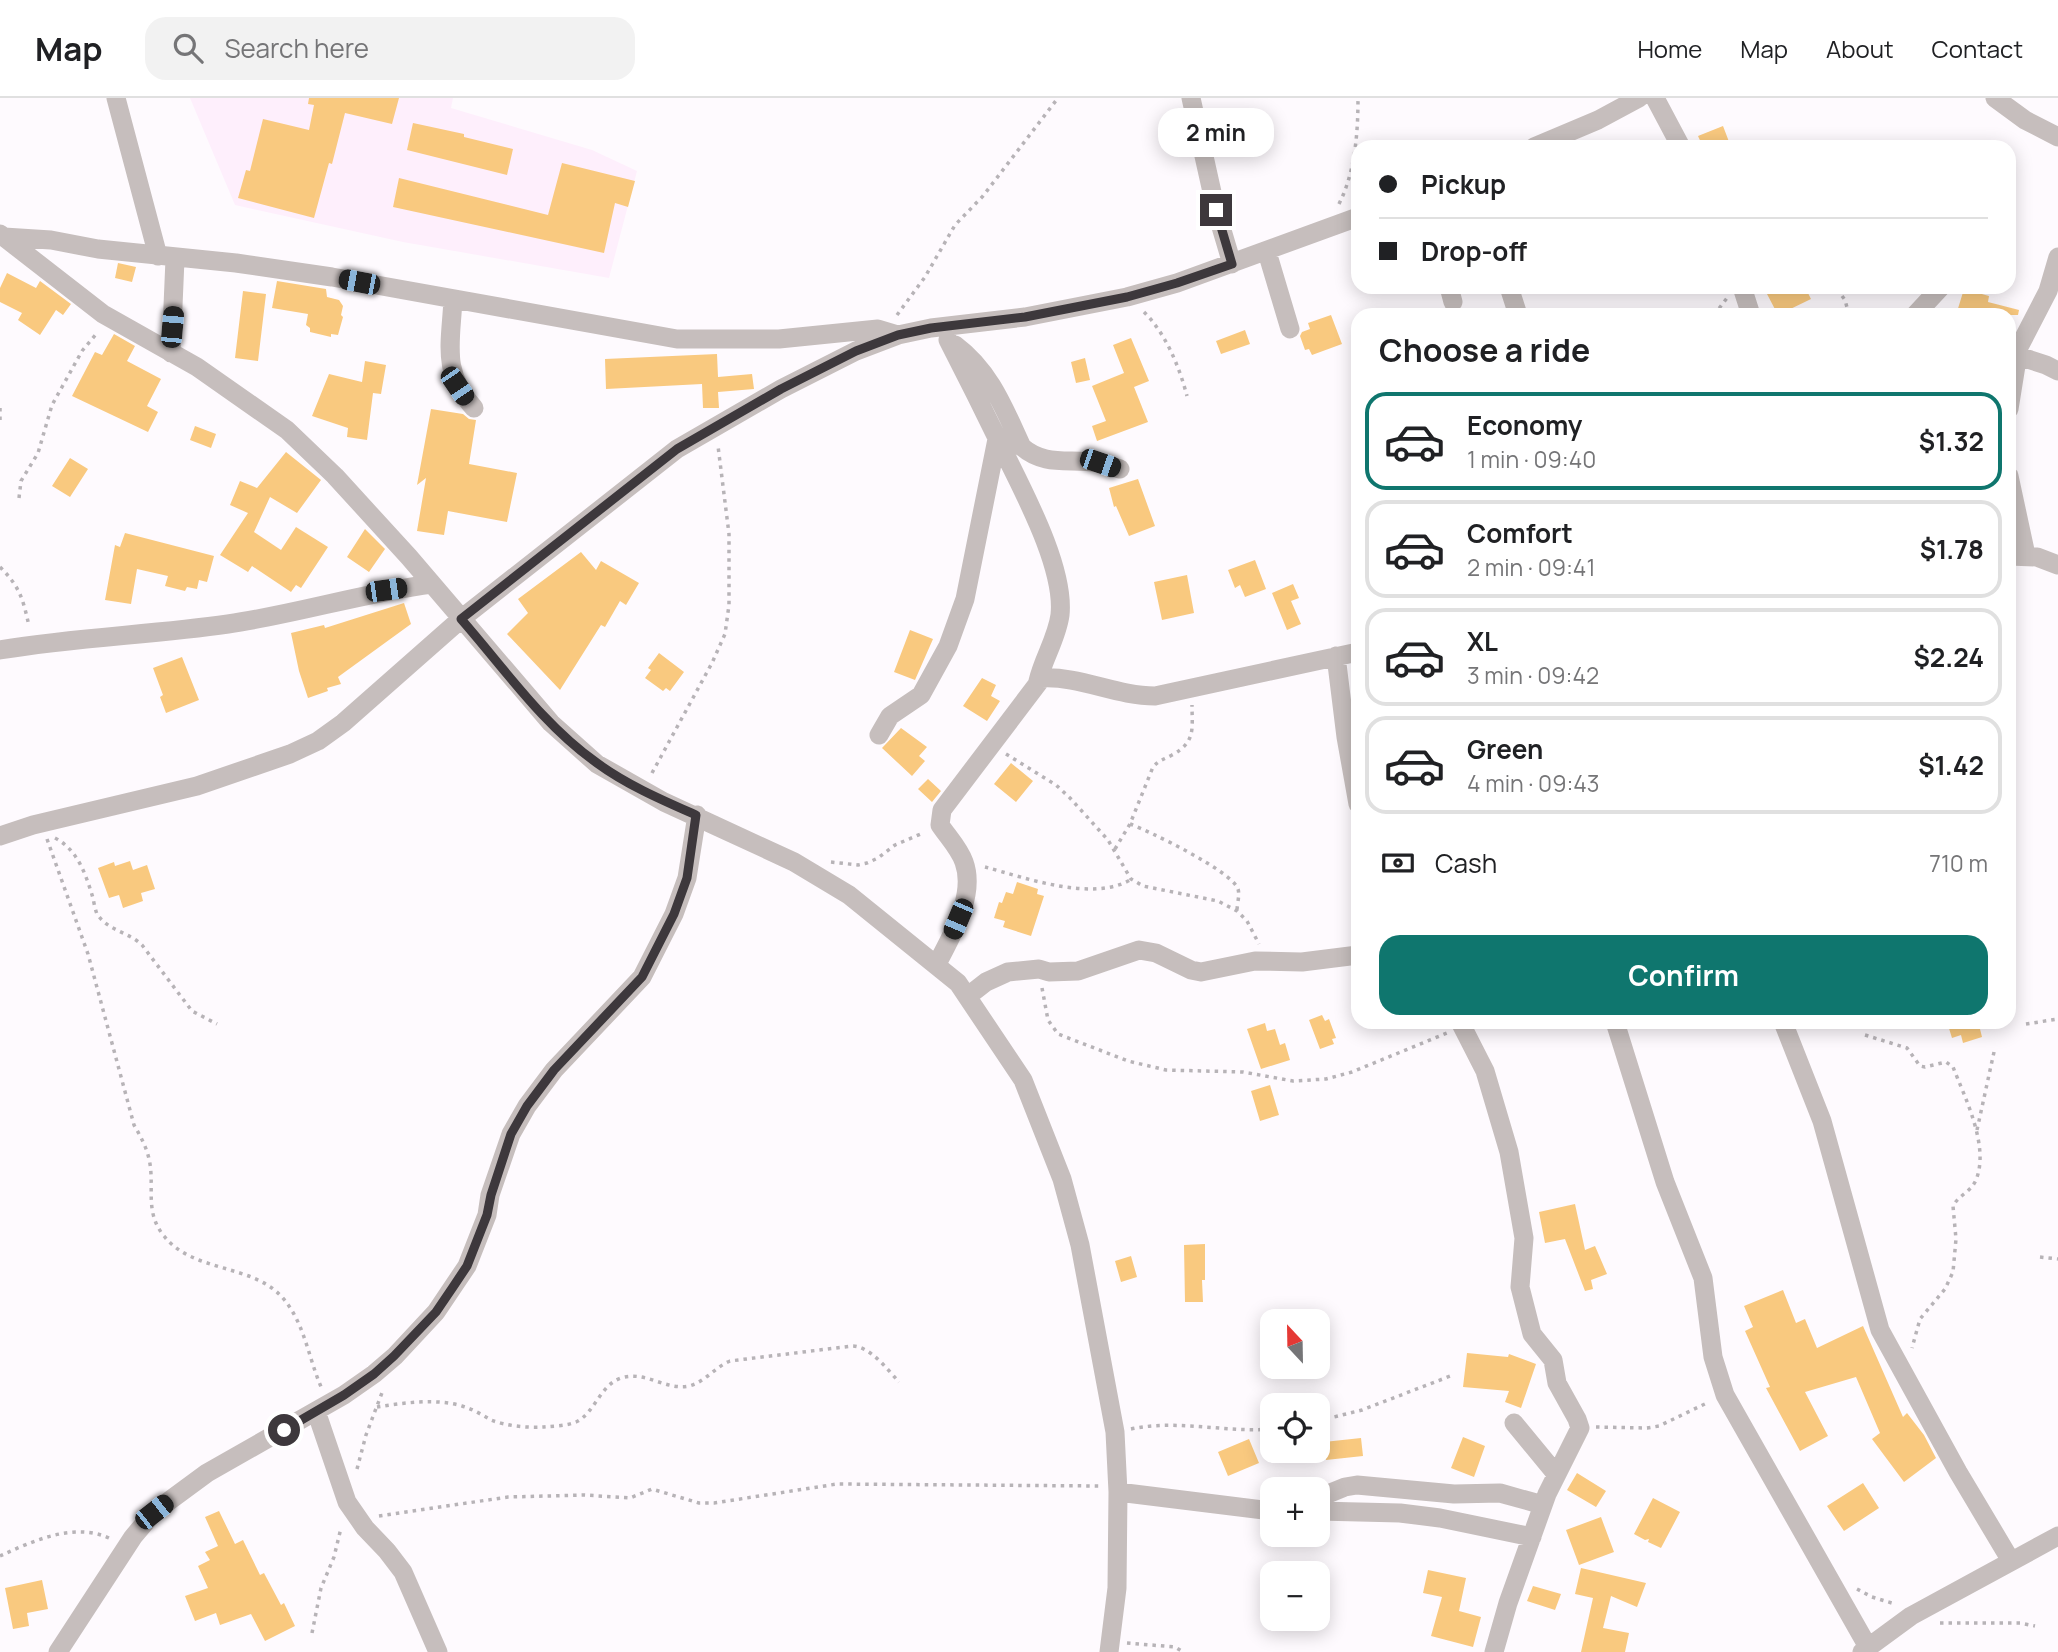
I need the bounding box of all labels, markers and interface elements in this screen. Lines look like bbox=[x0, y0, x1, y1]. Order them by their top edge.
search box bbox=[145, 17, 635, 80]
text: Map bbox=[35, 26, 103, 71]
icon: search bbox=[169, 29, 207, 67]
text: Search here bbox=[225, 30, 369, 66]
text: Home bbox=[1637, 32, 1702, 65]
text: Map bbox=[1740, 32, 1788, 65]
text: About bbox=[1826, 32, 1894, 65]
text: Contact bbox=[1932, 32, 2023, 65]
callout: 2 min bbox=[1158, 108, 1274, 158]
text: 2 min bbox=[1186, 116, 1246, 148]
text: Pickup bbox=[1421, 166, 1506, 202]
route end bbox=[1200, 194, 1232, 226]
text: Drop-off bbox=[1421, 233, 1527, 269]
car bbox=[337, 268, 382, 296]
car bbox=[160, 305, 185, 349]
text: Choose a ride bbox=[1379, 328, 1590, 372]
car bbox=[437, 363, 478, 409]
text: Economy bbox=[1467, 407, 1582, 443]
icon: car bbox=[1383, 410, 1446, 473]
text: $1.32 bbox=[1919, 423, 1984, 459]
text: 1 min · 09:40 bbox=[1467, 443, 1596, 475]
car bbox=[1077, 446, 1124, 480]
text: Comfort bbox=[1467, 515, 1573, 551]
icon: car bbox=[1383, 518, 1446, 581]
text: $1.78 bbox=[1920, 531, 1984, 567]
text: 2 min · 09:41 bbox=[1467, 551, 1595, 583]
car bbox=[364, 577, 409, 603]
text: XL bbox=[1467, 623, 1498, 659]
icon: car bbox=[1383, 626, 1446, 689]
text: $2.24 bbox=[1914, 639, 1984, 675]
text: 3 min · 09:42 bbox=[1467, 659, 1599, 691]
text: Green bbox=[1467, 731, 1543, 767]
icon: car bbox=[1383, 734, 1446, 797]
text: $1.42 bbox=[1918, 747, 1984, 783]
text: 4 min · 09:43 bbox=[1467, 767, 1600, 799]
icon: cash bbox=[1379, 844, 1417, 882]
text: Cash bbox=[1435, 845, 1497, 881]
text: 710 m bbox=[1929, 847, 1988, 879]
car bbox=[941, 896, 976, 942]
button: Confirm bbox=[1379, 935, 1988, 1015]
north arrow bbox=[1260, 1309, 1330, 1379]
map controls bbox=[1260, 1309, 1330, 1631]
button: locate bbox=[1260, 1393, 1330, 1463]
route start bbox=[268, 1414, 300, 1446]
button: + bbox=[1260, 1477, 1330, 1547]
car bbox=[131, 1491, 178, 1533]
button: − bbox=[1260, 1561, 1330, 1631]

